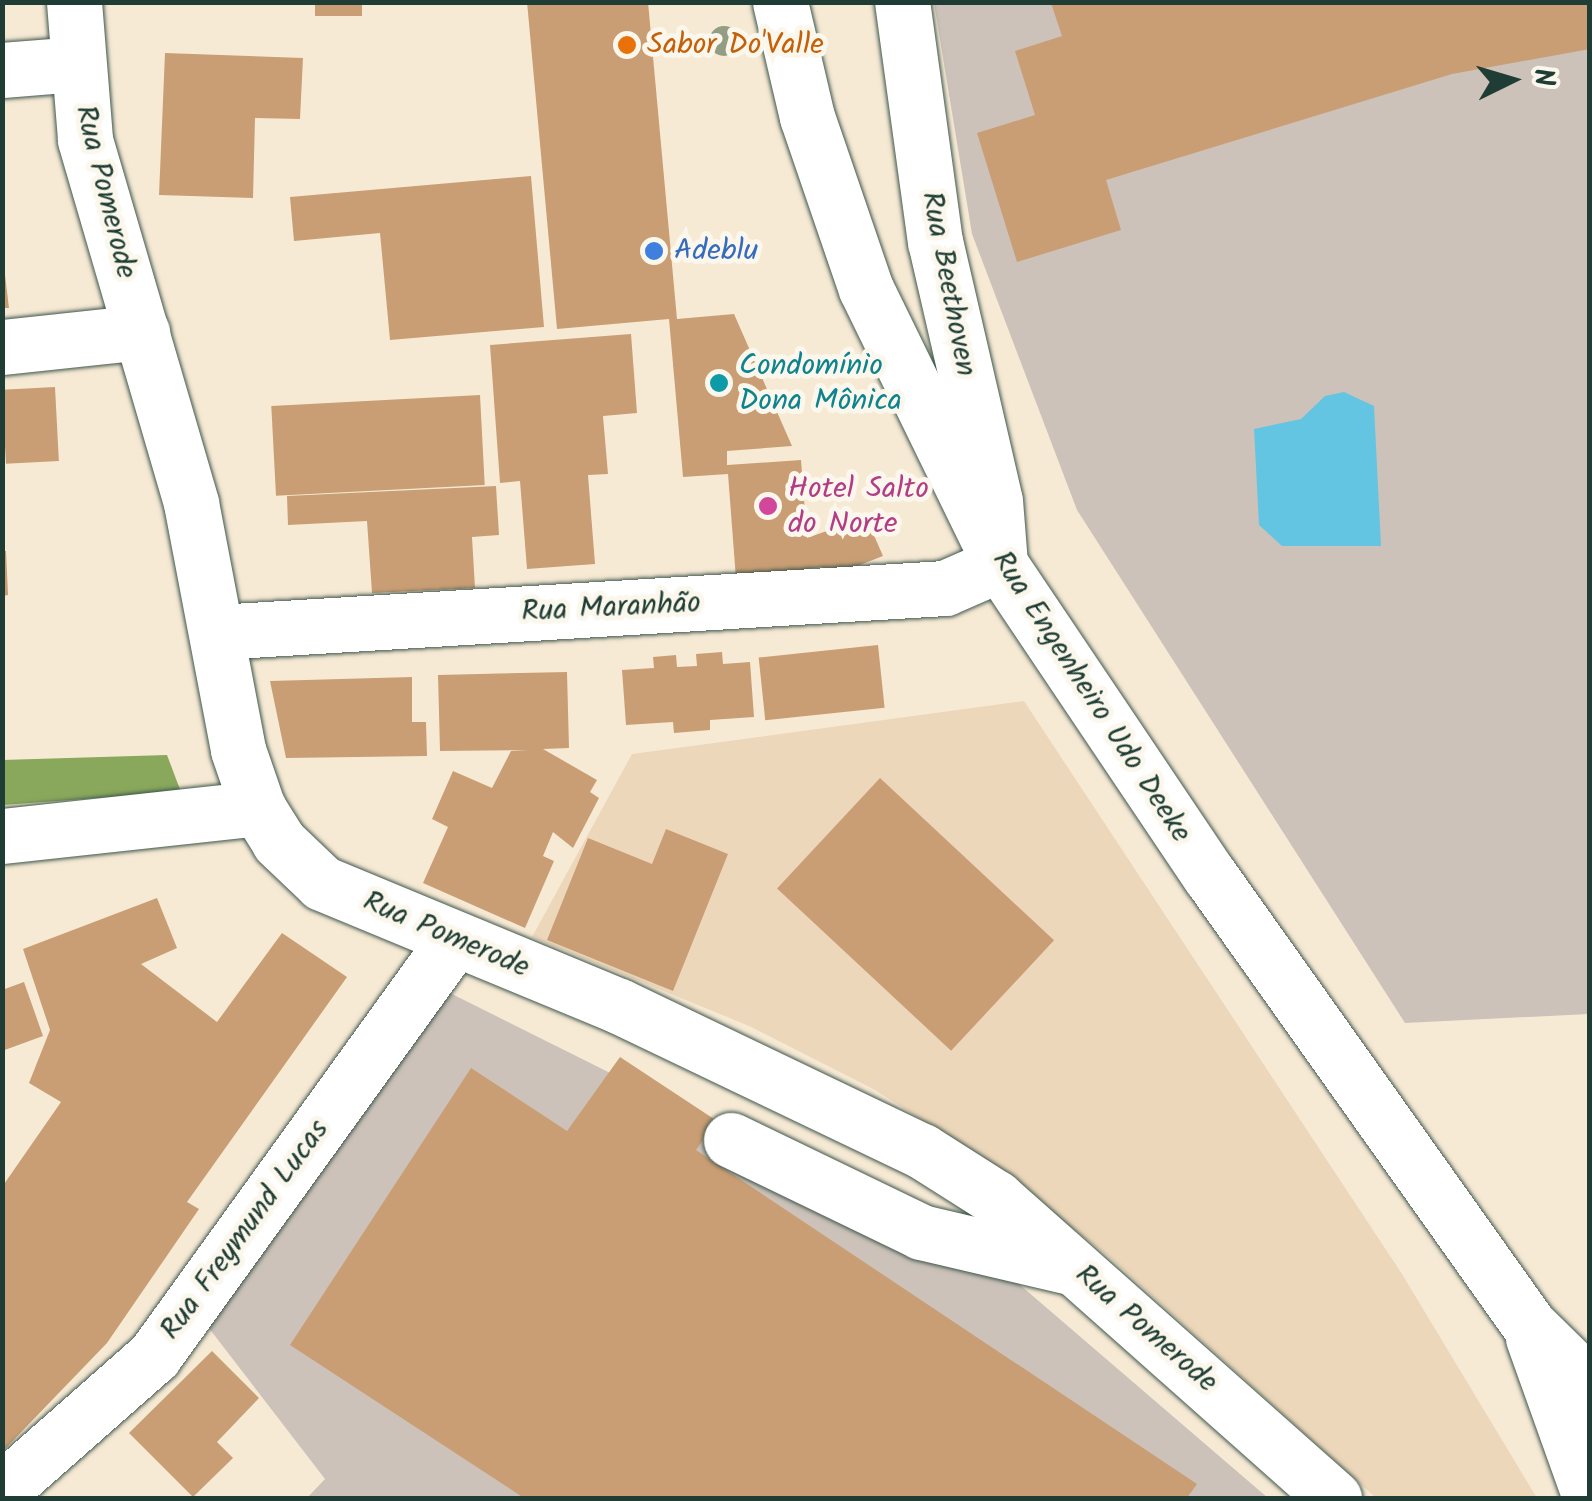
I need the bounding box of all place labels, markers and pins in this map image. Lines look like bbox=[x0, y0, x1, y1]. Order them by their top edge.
place label: Sabor Do'Valle bbox=[647, 27, 824, 63]
marker: Sabor Do'Valle bbox=[616, 34, 638, 56]
place label: Adeblu bbox=[674, 233, 758, 269]
marker: Adeblu bbox=[643, 240, 665, 262]
place label: Condomínio Dona Mônica bbox=[739, 348, 902, 418]
marker: Condomínio Dona Mônica bbox=[708, 372, 730, 394]
place label: Hotel Salto do Norte bbox=[788, 471, 929, 542]
marker: Hotel Salto do Norte bbox=[757, 495, 779, 517]

